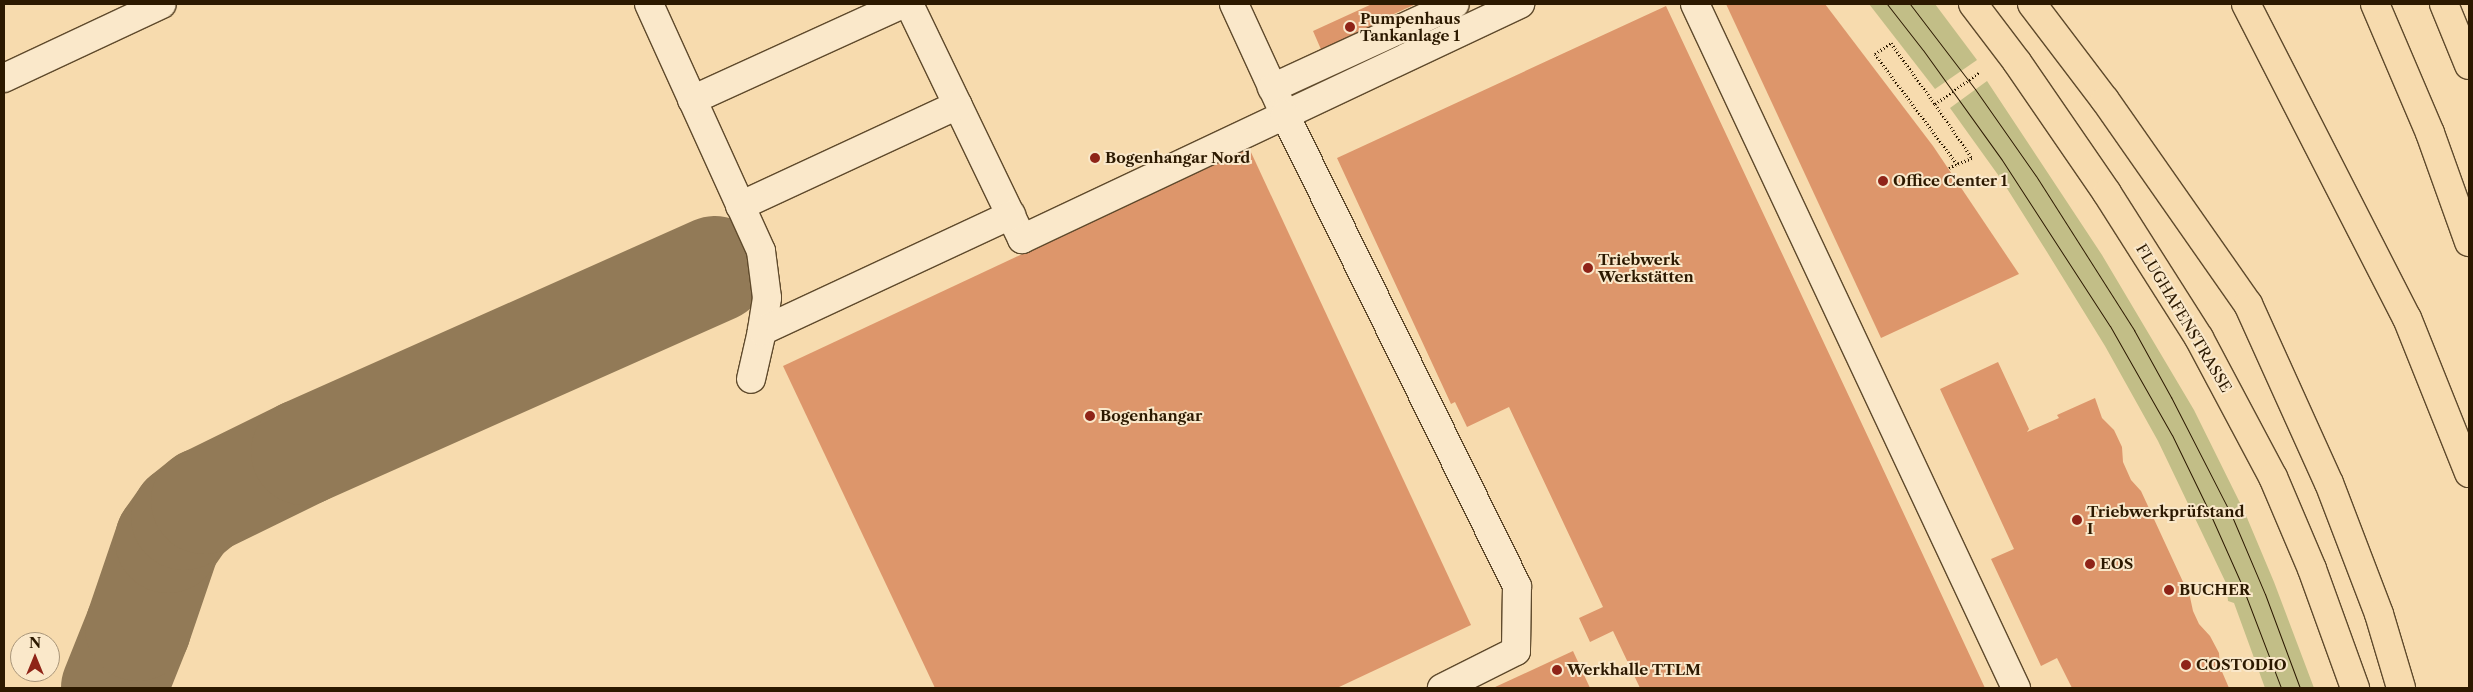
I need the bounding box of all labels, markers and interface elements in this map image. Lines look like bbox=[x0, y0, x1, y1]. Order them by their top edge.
place label: Pumpenhaus Tankanlage 1 bbox=[1360, 9, 1460, 44]
marker: Pumpenhaus Tankanlage 1 bbox=[1344, 21, 1356, 33]
place label: Bogenhangar Nord bbox=[1105, 149, 1250, 167]
marker: Bogenhangar Nord bbox=[1089, 152, 1101, 164]
place label: Office Center 1 bbox=[1893, 172, 2008, 190]
marker: Office Center 1 bbox=[1877, 175, 1889, 187]
street label: FLUGHAFENSTRASSE bbox=[2133, 241, 2235, 395]
place label: Triebwerk Werkstätten bbox=[1598, 250, 1694, 285]
marker: Triebwerk Werkstätten bbox=[1582, 262, 1594, 274]
place label: Bogenhangar bbox=[1100, 407, 1202, 425]
marker: Bogenhangar bbox=[1084, 410, 1096, 422]
place label: Triebwerkprüfstand I bbox=[2087, 502, 2244, 537]
marker: Triebwerkprüfstand I bbox=[2071, 514, 2083, 526]
place label: EOS bbox=[2100, 555, 2133, 573]
marker: EOS bbox=[2084, 558, 2096, 570]
place label: BUCHER bbox=[2179, 581, 2250, 599]
marker: BUCHER bbox=[2163, 584, 2175, 596]
north arrow bbox=[10, 632, 60, 682]
text: N bbox=[29, 634, 41, 652]
place label: COSTODIO bbox=[2196, 656, 2287, 674]
marker: COSTODIO bbox=[2180, 659, 2192, 671]
place label: Werkhalle TTLM bbox=[1567, 661, 1701, 679]
marker: Werkhalle TTLM bbox=[1551, 664, 1563, 676]

